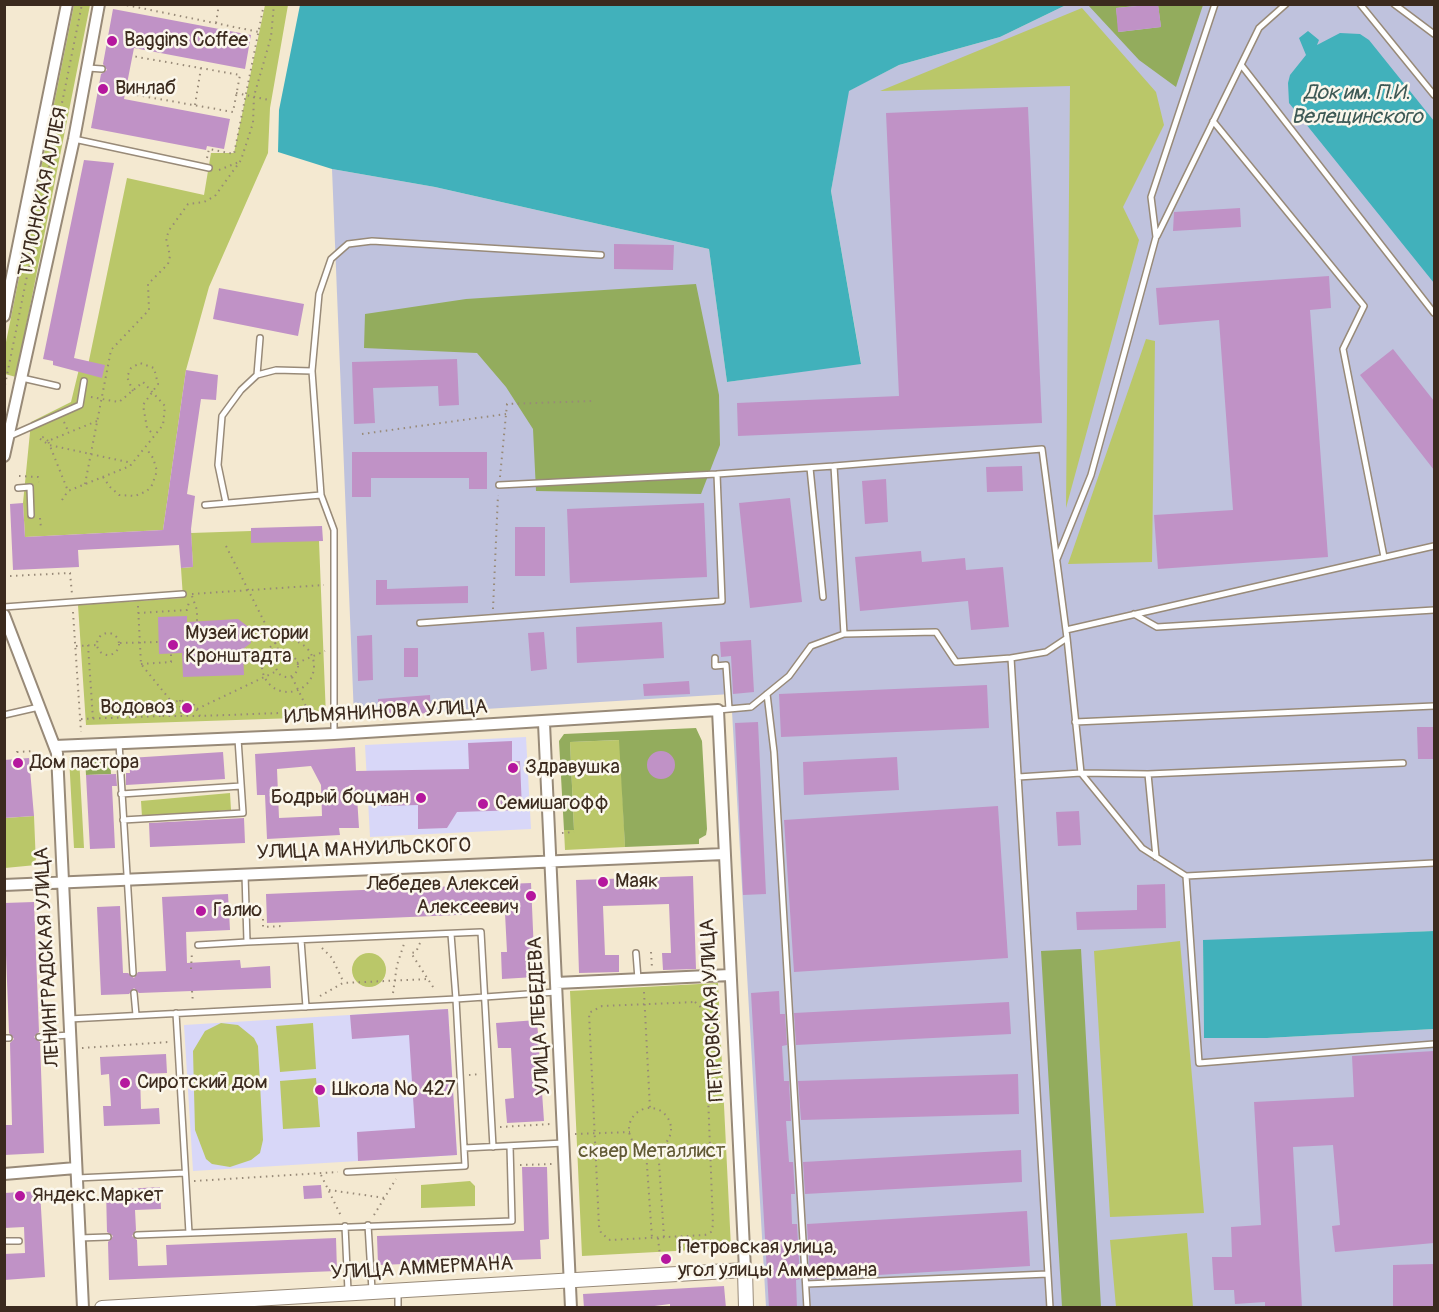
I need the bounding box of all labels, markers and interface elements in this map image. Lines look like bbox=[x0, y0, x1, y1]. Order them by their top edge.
place label: Baggins Coffee bbox=[124, 29, 248, 53]
marker: Baggins Coffee bbox=[105, 34, 119, 48]
place label: Винлаб bbox=[115, 77, 176, 101]
water label: Док им. П.И. Велещинского bbox=[1291, 81, 1423, 131]
marker: Винлаб bbox=[96, 82, 110, 96]
street label: ТУЛОНСКАЯ АЛЛЕЯ bbox=[14, 105, 74, 279]
place label: Музей истории Кронштадта bbox=[185, 622, 308, 669]
marker: Музей истории Кронштадта bbox=[166, 638, 180, 652]
place label: Водовоз bbox=[100, 696, 175, 720]
street label: ИЛЬМЯНИНОВА УЛИЦА bbox=[284, 696, 488, 730]
marker: Водовоз bbox=[180, 701, 194, 715]
place label: Дом пастора bbox=[30, 751, 139, 775]
marker: Дом пастора bbox=[11, 756, 25, 770]
place label: Здравушка bbox=[525, 756, 620, 780]
marker: Здравушка bbox=[506, 761, 520, 775]
place label: Бодрый боцман bbox=[271, 786, 409, 810]
marker: Бодрый боцман bbox=[414, 791, 428, 805]
place label: Семишагофф bbox=[495, 792, 609, 816]
marker: Семишагофф bbox=[476, 797, 490, 811]
street label: УЛИЦА МАНУИЛЬСКОГО bbox=[256, 834, 472, 866]
street label: ЛЕНИНГРАДСКАЯ УЛИЦА bbox=[30, 846, 66, 1068]
place label: Маяк bbox=[615, 870, 658, 894]
place label: Лебедев Алексей Алексеевич bbox=[366, 873, 519, 920]
marker: Маяк bbox=[596, 875, 610, 889]
marker: Лебедев Алексей Алексеевич bbox=[524, 889, 538, 903]
place label: Галио bbox=[213, 899, 262, 923]
marker: Галио bbox=[194, 904, 208, 918]
street label: ПЕТРОВСКАЯ УЛИЦА bbox=[696, 918, 730, 1102]
street label: УЛИЦА ЛЕБЕДЕВА bbox=[524, 936, 556, 1096]
place label: Сиротский дом bbox=[137, 1071, 268, 1095]
marker: Сиротский дом bbox=[118, 1076, 132, 1090]
place label: Школа № 427 bbox=[332, 1078, 456, 1102]
marker: Школа № 427 bbox=[313, 1083, 327, 1097]
park label: сквер Металлист bbox=[578, 1140, 726, 1164]
place label: Яндекс.Маркет bbox=[32, 1184, 164, 1208]
marker: Яндекс.Маркет bbox=[13, 1189, 27, 1203]
place label: Петровская улица, угол улицы Аммермана bbox=[678, 1236, 877, 1283]
street label: УЛИЦА АММЕРМАНА bbox=[330, 1252, 514, 1286]
marker: Петровская улица, угол улицы Аммермана bbox=[659, 1252, 673, 1266]

